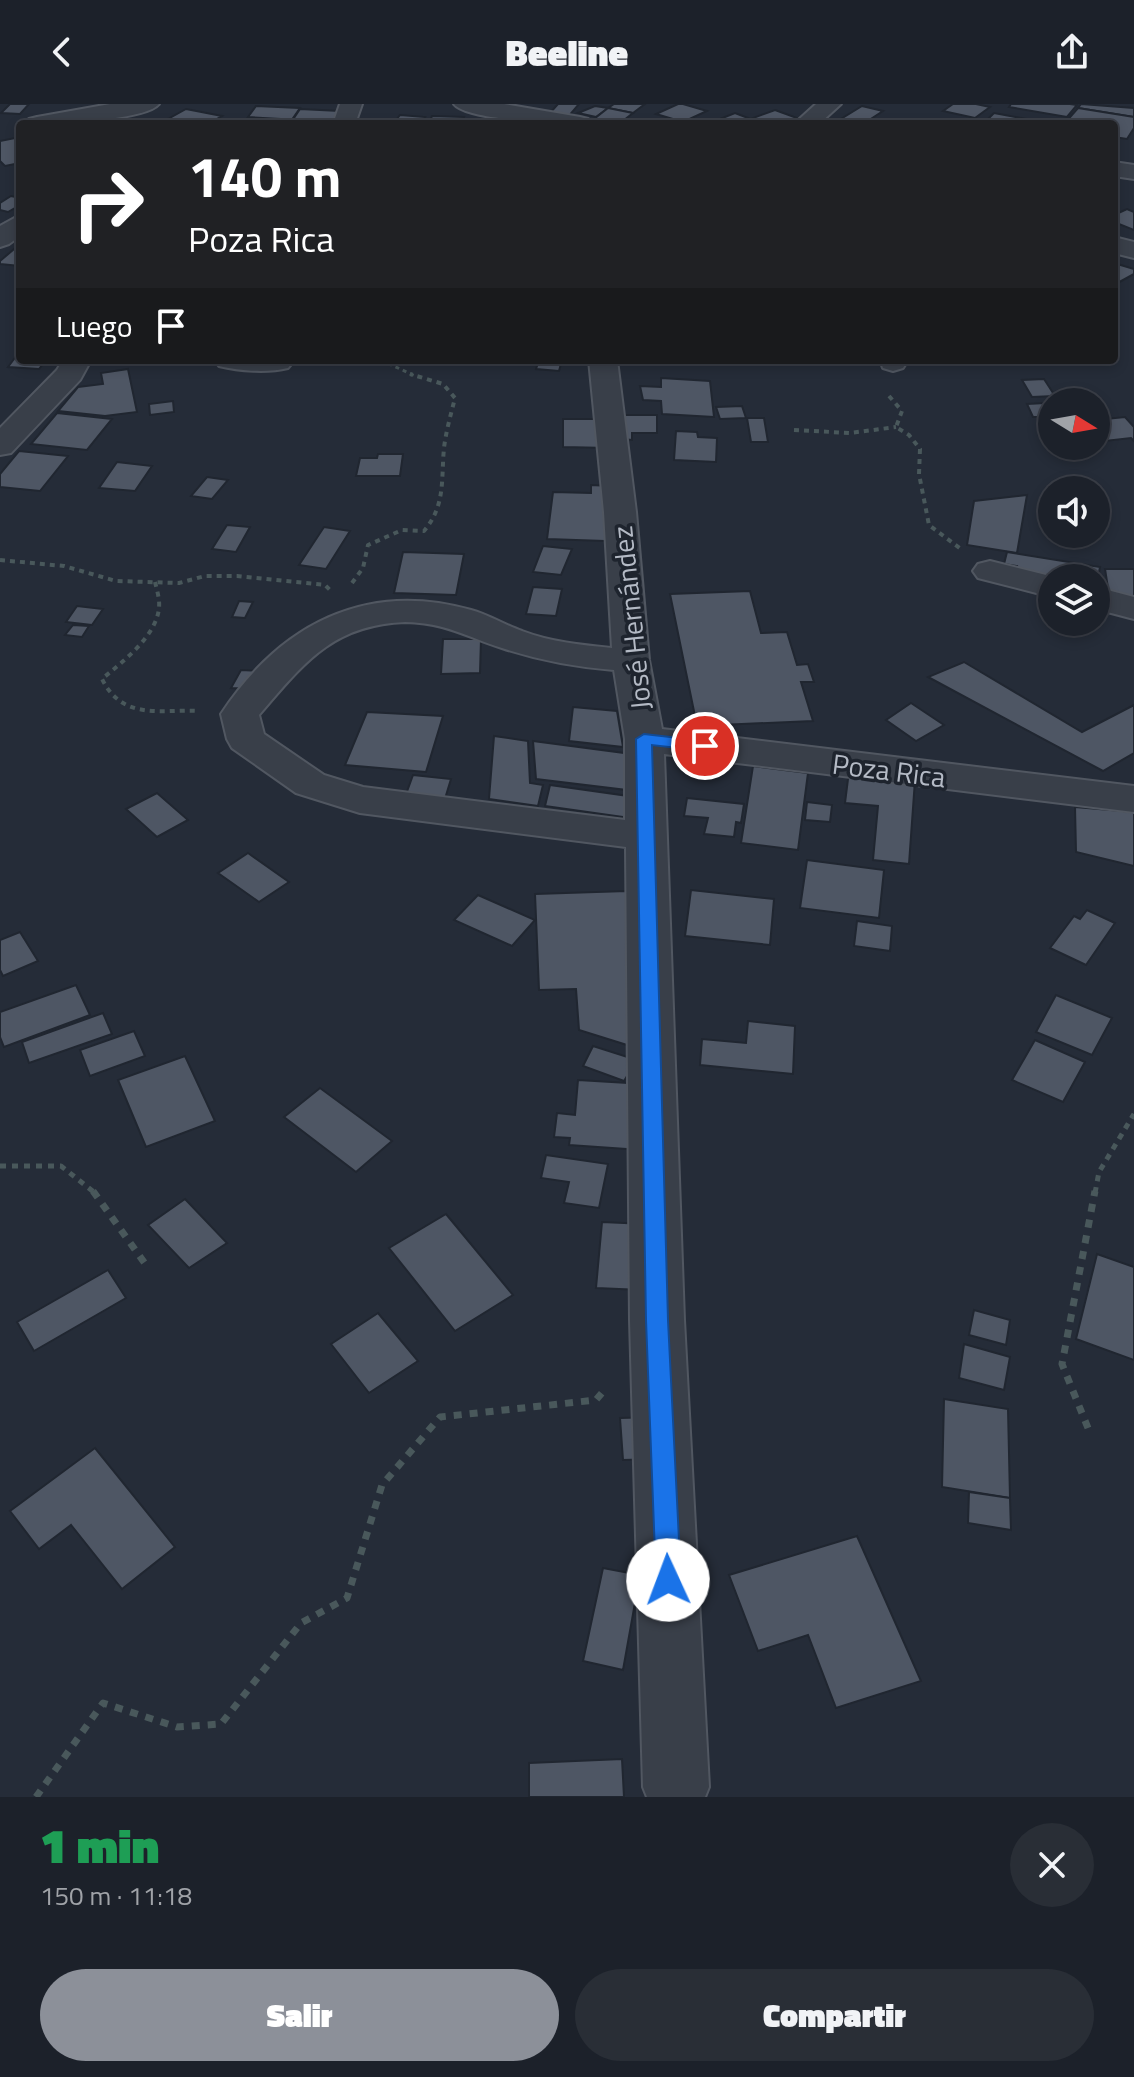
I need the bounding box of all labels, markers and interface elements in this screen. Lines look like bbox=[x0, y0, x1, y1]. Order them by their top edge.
text: Beeline bbox=[506, 25, 628, 80]
icon: back bbox=[40, 30, 84, 74]
icon: share bbox=[1050, 30, 1094, 74]
text: 140 m bbox=[188, 134, 341, 219]
icon: right bbox=[56, 152, 160, 256]
text: Poza Rica bbox=[188, 211, 334, 266]
text: Luego bbox=[56, 303, 133, 349]
icon: arrive bbox=[149, 304, 193, 348]
north arrow bbox=[1038, 388, 1110, 460]
map controls bbox=[1038, 388, 1110, 636]
button: sound bbox=[1038, 476, 1110, 548]
street label: José Hernández bbox=[600, 524, 662, 712]
button: layers bbox=[1038, 564, 1110, 636]
pin bbox=[671, 712, 739, 780]
icon: arrive bbox=[683, 724, 727, 768]
street label: Poza Rica bbox=[830, 742, 948, 798]
position arrow bbox=[626, 1538, 710, 1622]
text: 1 min bbox=[40, 1809, 159, 1882]
button: close bbox=[1010, 1823, 1094, 1907]
text: 150 m · 11:18 bbox=[40, 1876, 192, 1915]
button: Salir bbox=[40, 1969, 559, 2061]
button: Compartir bbox=[575, 1969, 1094, 2061]

